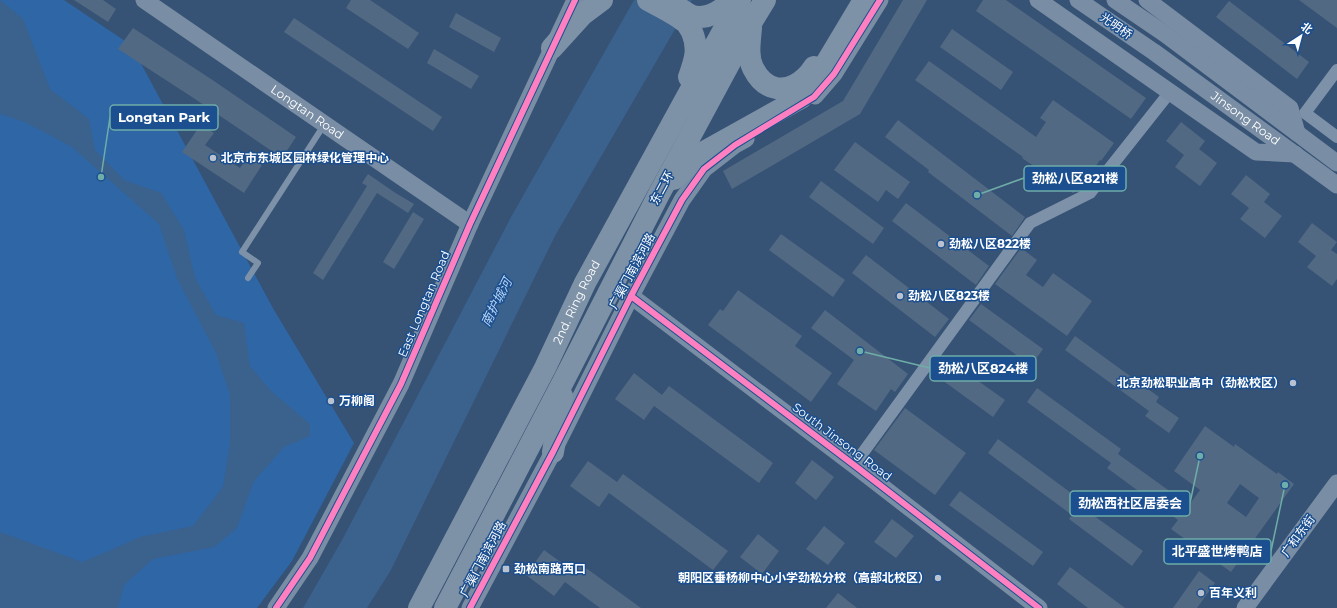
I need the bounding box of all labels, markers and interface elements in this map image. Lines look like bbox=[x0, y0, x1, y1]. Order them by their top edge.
street label: 光明桥 bbox=[1097, 9, 1135, 42]
north arrow bbox=[1281, 16, 1321, 56]
text: 北 bbox=[1298, 19, 1315, 37]
street label: Longtan Road bbox=[268, 81, 347, 142]
street label: Jinsong Road bbox=[1207, 87, 1283, 148]
callout: Longtan Park bbox=[110, 105, 218, 130]
text: Longtan Park bbox=[118, 109, 210, 125]
place label: 北京市东城区园林绿化管理中心 bbox=[221, 150, 389, 165]
marker: 北京市东城区园林绿化管理中心 bbox=[208, 153, 218, 163]
callout: 劲松八区821楼 bbox=[1024, 166, 1126, 191]
street label: 东二环 bbox=[646, 168, 677, 207]
text: 劲松八区821楼 bbox=[1032, 170, 1118, 186]
street label: 广渠门南滨河路 bbox=[605, 230, 658, 311]
place label: 劲松八区822楼 bbox=[949, 236, 1031, 251]
marker: 劲松八区822楼 bbox=[936, 239, 946, 249]
street label: East Longtan Road bbox=[394, 248, 453, 359]
street label: 2nd. Ring Road bbox=[549, 257, 603, 346]
water label: 南护城河 bbox=[477, 273, 516, 329]
place label: 劲松八区823楼 bbox=[908, 288, 990, 303]
marker: 劲松八区823楼 bbox=[895, 291, 905, 301]
callout: 劲松八区824楼 bbox=[930, 356, 1036, 381]
text: 劲松八区824楼 bbox=[938, 360, 1028, 376]
place label: 北京劲松职业高中（劲松校区） bbox=[1117, 375, 1285, 390]
marker: 北京劲松职业高中（劲松校区） bbox=[1288, 378, 1298, 388]
place label: 万柳阁 bbox=[339, 393, 375, 408]
marker: 万柳阁 bbox=[326, 396, 336, 406]
street label: South Jinsong Road bbox=[790, 399, 895, 484]
callout: 劲松西社区居委会 bbox=[1070, 491, 1190, 516]
text: 劲松西社区居委会 bbox=[1078, 495, 1182, 511]
street label: 广和东街 bbox=[1277, 512, 1318, 560]
street label: 广渠门南滨河路 bbox=[456, 518, 509, 599]
callout: 北平盛世烤鸭店 bbox=[1164, 539, 1271, 564]
text: 北平盛世烤鸭店 bbox=[1171, 543, 1263, 559]
place label: 劲松南路西口 bbox=[514, 561, 586, 576]
marker: 劲松南路西口 bbox=[501, 564, 511, 574]
place label: 朝阳区垂杨柳中心小学劲松分校（高部北校区） bbox=[678, 570, 930, 585]
marker: 朝阳区垂杨柳中心小学劲松分校（高部北校区） bbox=[933, 573, 943, 583]
place label: 百年义利 bbox=[1209, 585, 1257, 600]
marker: 百年义利 bbox=[1196, 588, 1206, 598]

